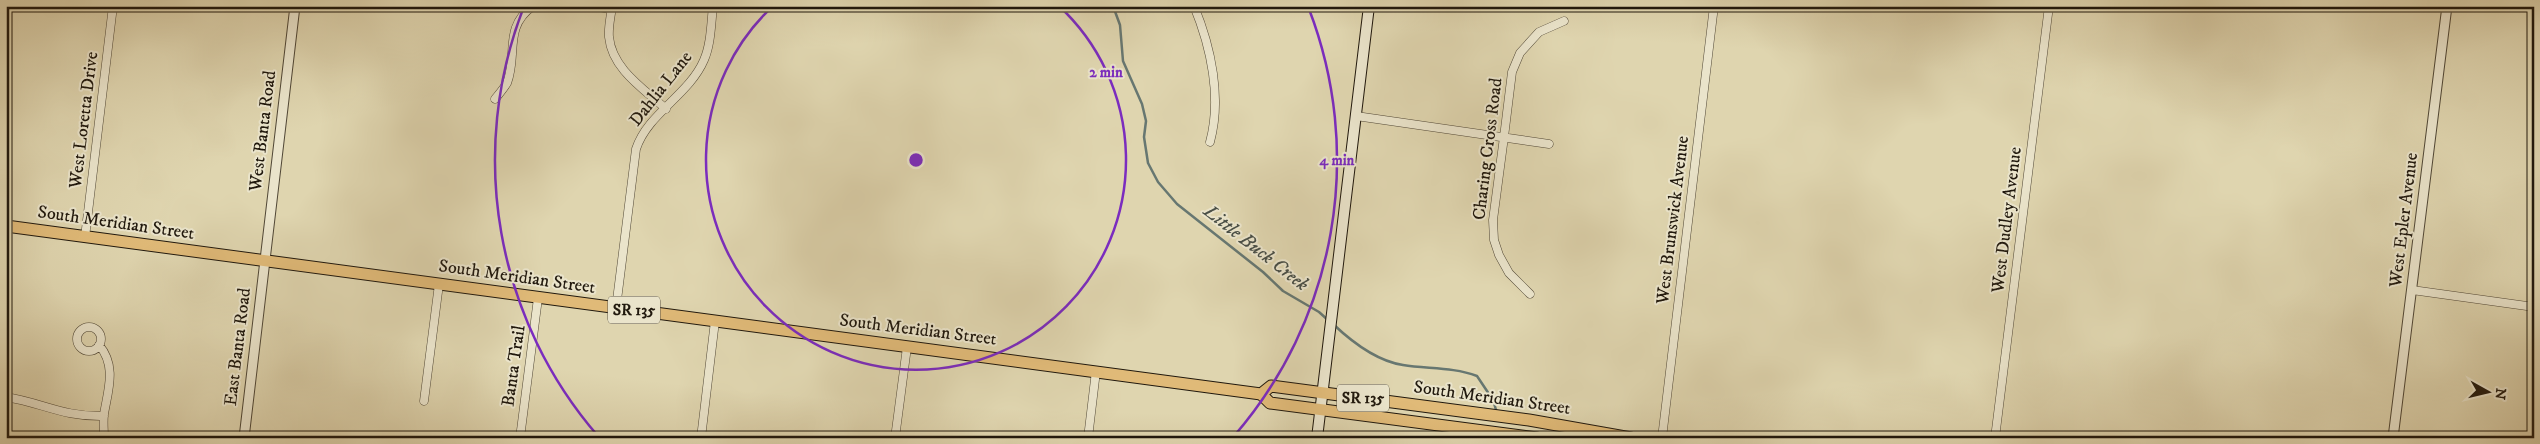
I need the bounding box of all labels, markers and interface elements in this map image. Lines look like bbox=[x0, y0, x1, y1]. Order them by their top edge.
street label: Dahlia Lane bbox=[625, 47, 697, 131]
street label: West Loretta Drive bbox=[65, 50, 103, 191]
text: 2 min bbox=[1089, 63, 1123, 82]
street label: West Banta Road bbox=[245, 69, 281, 194]
street label: Charing Cross Road bbox=[1468, 77, 1508, 221]
street label: West Brunswick Avenue bbox=[1652, 135, 1694, 306]
street label: West Dudley Avenue bbox=[1987, 146, 2027, 295]
centre of rings bbox=[907, 151, 925, 169]
text: 4 min bbox=[1319, 151, 1355, 170]
street label: West Epler Avenue bbox=[2385, 151, 2423, 290]
water label: Little Buck Creek bbox=[1198, 199, 1313, 296]
street label: South Meridian Street bbox=[36, 201, 196, 245]
street label: South Meridian Street bbox=[437, 255, 597, 299]
street label: East Banta Road bbox=[220, 287, 256, 407]
road number: SR 135 bbox=[608, 296, 660, 324]
street label: South Meridian Street bbox=[838, 309, 998, 351]
street label: Banta Trail bbox=[497, 323, 531, 408]
north arrow bbox=[2462, 366, 2512, 416]
street label: South Meridian Street bbox=[1412, 376, 1572, 420]
road number: SR 135 bbox=[1337, 384, 1389, 412]
text: N bbox=[2490, 387, 2510, 401]

